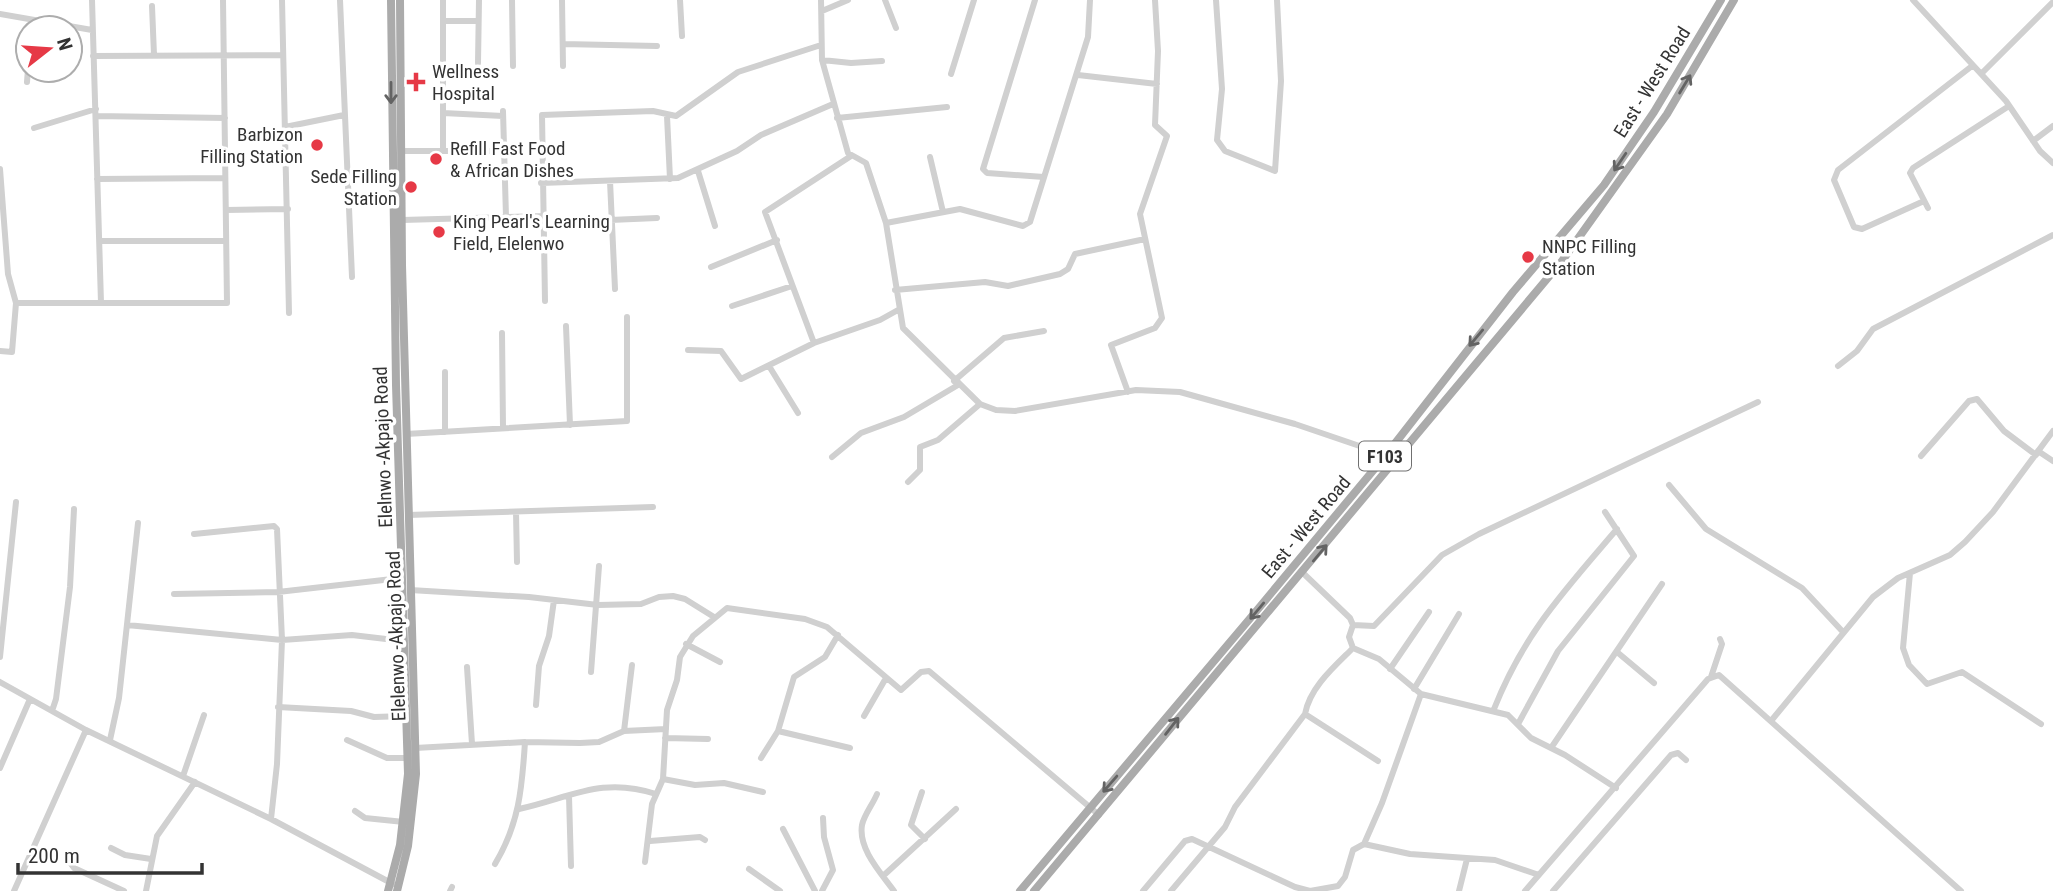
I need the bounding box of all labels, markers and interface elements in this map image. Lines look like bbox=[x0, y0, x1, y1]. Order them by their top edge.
north arrow bbox=[14, 14, 84, 84]
street label: East - West Road bbox=[1609, 22, 1695, 142]
text: N bbox=[52, 35, 77, 53]
place label: Wellness Hospital bbox=[432, 60, 499, 105]
marker: Wellness Hospital bbox=[406, 72, 426, 92]
one-way arrow bbox=[1679, 75, 1693, 95]
one-way arrow bbox=[384, 81, 398, 104]
place label: Barbizon Filling Station bbox=[200, 123, 303, 168]
marker: Barbizon Filling Station bbox=[309, 137, 325, 153]
place label: Refill Fast Food & African Dishes bbox=[450, 137, 574, 182]
marker: Refill Fast Food & African Dishes bbox=[428, 151, 444, 167]
one-way arrow bbox=[1613, 152, 1627, 171]
place label: Sede Filling Station bbox=[310, 165, 397, 210]
marker: Sede Filling Station bbox=[403, 179, 419, 195]
place label: King Pearl's Learning Field, Elelenwo bbox=[453, 210, 610, 255]
marker: King Pearl's Learning Field, Elelenwo bbox=[431, 224, 447, 240]
place label: NNPC Filling Station bbox=[1542, 235, 1636, 280]
marker: NNPC Filling Station bbox=[1520, 249, 1536, 265]
one-way arrow bbox=[1468, 329, 1484, 347]
street label: Elelnwo -Akpajo Road bbox=[369, 366, 397, 528]
road number: F103 bbox=[1359, 442, 1411, 470]
street label: East - West Road bbox=[1257, 471, 1355, 583]
one-way arrow bbox=[1312, 544, 1328, 562]
street label: Elelenwo -Akpajo Road bbox=[382, 550, 410, 722]
one-way arrow bbox=[1249, 601, 1265, 619]
one-way arrow bbox=[1164, 717, 1179, 735]
one-way arrow bbox=[1102, 775, 1118, 793]
scale bar bbox=[18, 832, 201, 876]
text: 200 m bbox=[28, 844, 80, 868]

